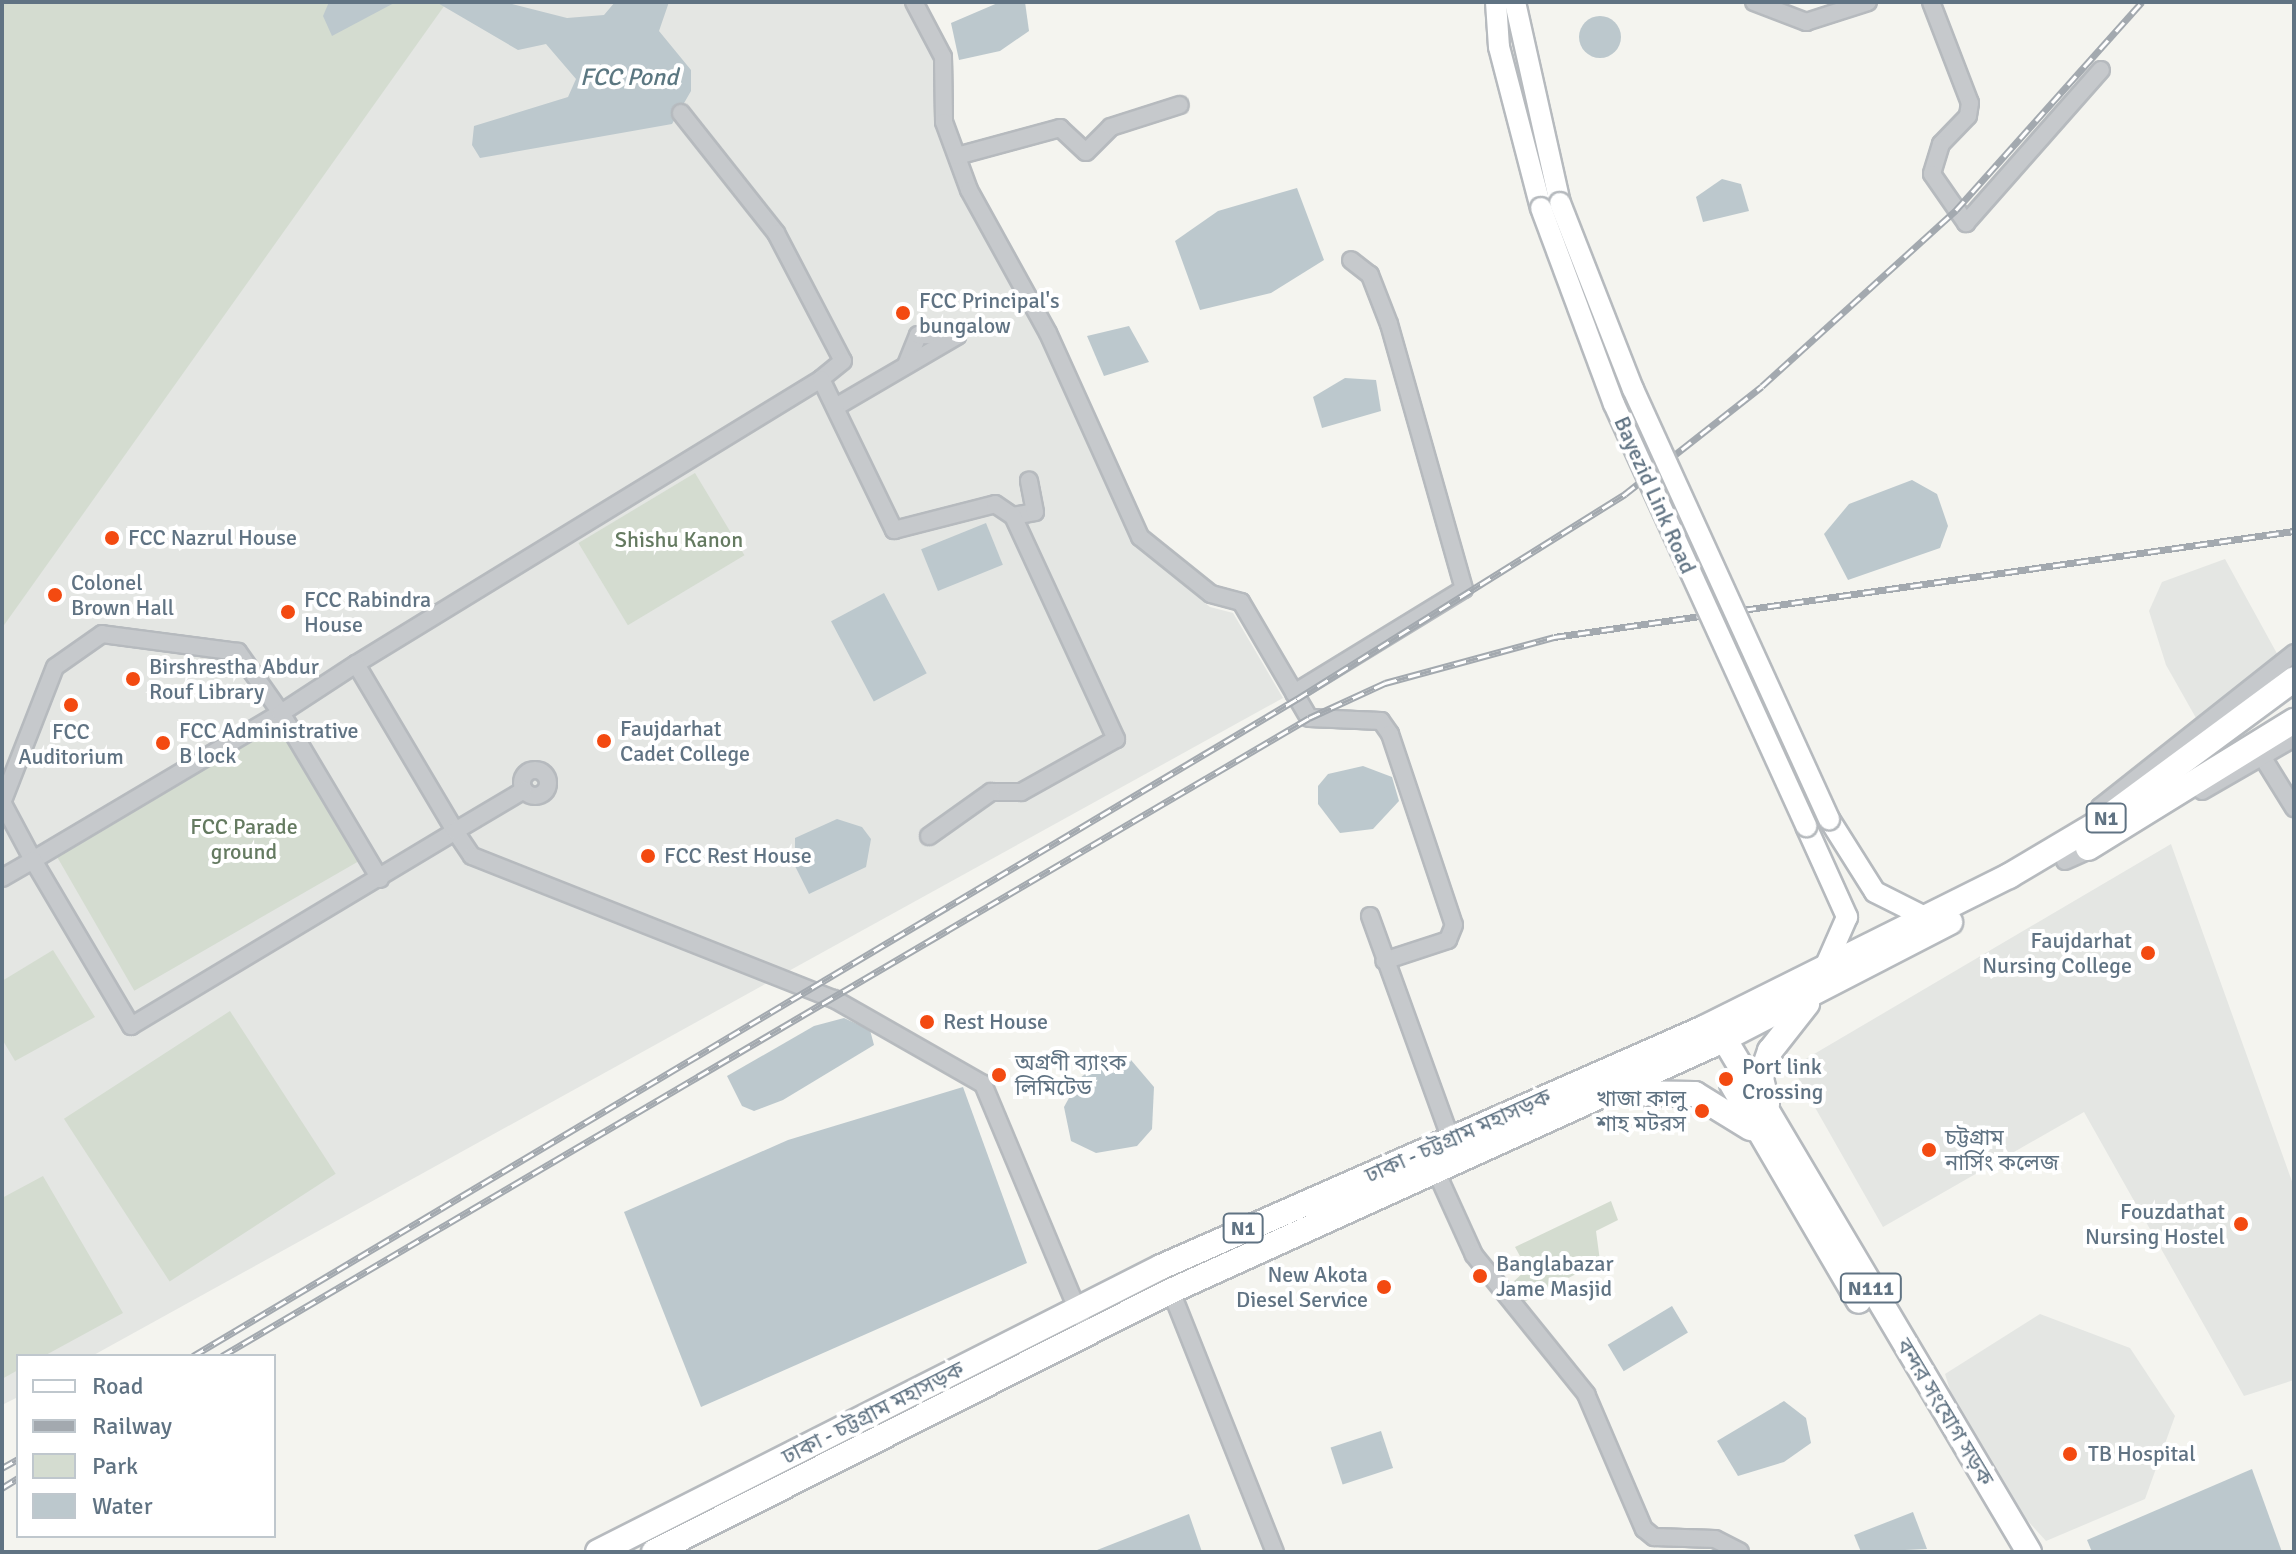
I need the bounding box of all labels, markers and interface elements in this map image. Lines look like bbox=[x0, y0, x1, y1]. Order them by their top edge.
water label: FCC Pond bbox=[580, 64, 678, 92]
place label: FCC Principal's bungalow bbox=[919, 287, 1060, 338]
marker: FCC Principal's bungalow bbox=[894, 304, 912, 322]
street label: Bayezid Link Road bbox=[1608, 412, 1702, 578]
place label: FCC Nazrul House bbox=[128, 525, 297, 551]
park label: Shishu Kanon bbox=[615, 527, 743, 553]
marker: FCC Nazrul House bbox=[103, 529, 121, 547]
place label: Colonel Brown Hall bbox=[71, 569, 174, 620]
marker: Colonel Brown Hall bbox=[46, 586, 64, 604]
place label: FCC Rabindra House bbox=[304, 586, 431, 638]
marker: FCC Rabindra House bbox=[279, 603, 297, 621]
place label: Birshrestha Abdur Rouf Library bbox=[149, 653, 319, 704]
marker: Birshrestha Abdur Rouf Library bbox=[124, 670, 142, 688]
marker: FCC Auditorium bbox=[62, 696, 80, 714]
place label: Faujdarhat Cadet College bbox=[620, 715, 750, 766]
place label: FCC Administrative B lock bbox=[179, 717, 359, 768]
place label: FCC Auditorium bbox=[18, 718, 124, 770]
marker: Faujdarhat Cadet College bbox=[595, 732, 613, 750]
marker: FCC Administrative B lock bbox=[154, 734, 172, 752]
road number: N1 bbox=[2084, 802, 2128, 834]
park label: FCC Parade ground bbox=[190, 813, 298, 864]
place label: FCC Rest House bbox=[664, 843, 812, 869]
marker: FCC Rest House bbox=[639, 847, 657, 865]
place label: Faujdarhat Nursing College bbox=[1982, 927, 2132, 978]
marker: Faujdarhat Nursing College bbox=[2139, 944, 2157, 962]
place label: Rest House bbox=[943, 1009, 1048, 1035]
marker: Rest House bbox=[918, 1013, 936, 1031]
place label: অগ্রণী ব্যাংক লিমিটেড bbox=[1015, 1049, 1127, 1100]
place label: Port link Crossing bbox=[1742, 1053, 1823, 1104]
marker: অগ্রণী ব্যাংক লিমিটেড bbox=[990, 1066, 1008, 1084]
marker: Port link Crossing bbox=[1717, 1070, 1735, 1088]
street label: ঢাকা - চট্টগ্রাম মহাসড়ক bbox=[1361, 1083, 1555, 1189]
place label: খাজা কালু শাহ মটরস bbox=[1596, 1085, 1686, 1136]
marker: খাজা কালু শাহ মটরস bbox=[1693, 1102, 1711, 1120]
place label: চট্টগ্রাম নার্সিং কলেজ bbox=[1945, 1124, 2059, 1176]
marker: চট্টগ্রাম নার্সিং কলেজ bbox=[1920, 1141, 1938, 1159]
place label: Fouzdathat Nursing Hostel bbox=[2085, 1198, 2225, 1250]
road number: N1 bbox=[1221, 1212, 1265, 1244]
marker: Fouzdathat Nursing Hostel bbox=[2232, 1215, 2250, 1233]
place label: Banglabazar Jame Masjid bbox=[1496, 1250, 1614, 1302]
place label: New Akota Diesel Service bbox=[1236, 1261, 1368, 1312]
marker: Banglabazar Jame Masjid bbox=[1471, 1267, 1489, 1285]
road number: N111 bbox=[1839, 1272, 1903, 1304]
marker: New Akota Diesel Service bbox=[1375, 1278, 1393, 1296]
street label: বন্দর সংযোগ সড়ক bbox=[1891, 1334, 1999, 1490]
legend bbox=[16, 1354, 276, 1538]
street label: ঢাকা - চট্টগ্রাম মহাসড়ক bbox=[778, 1356, 968, 1470]
text: Road bbox=[92, 1371, 143, 1401]
text: Railway bbox=[92, 1411, 172, 1441]
place label: TB Hospital bbox=[2088, 1441, 2196, 1467]
marker: TB Hospital bbox=[2059, 1443, 2081, 1465]
text: Park bbox=[92, 1451, 138, 1481]
text: Water bbox=[92, 1491, 152, 1521]

